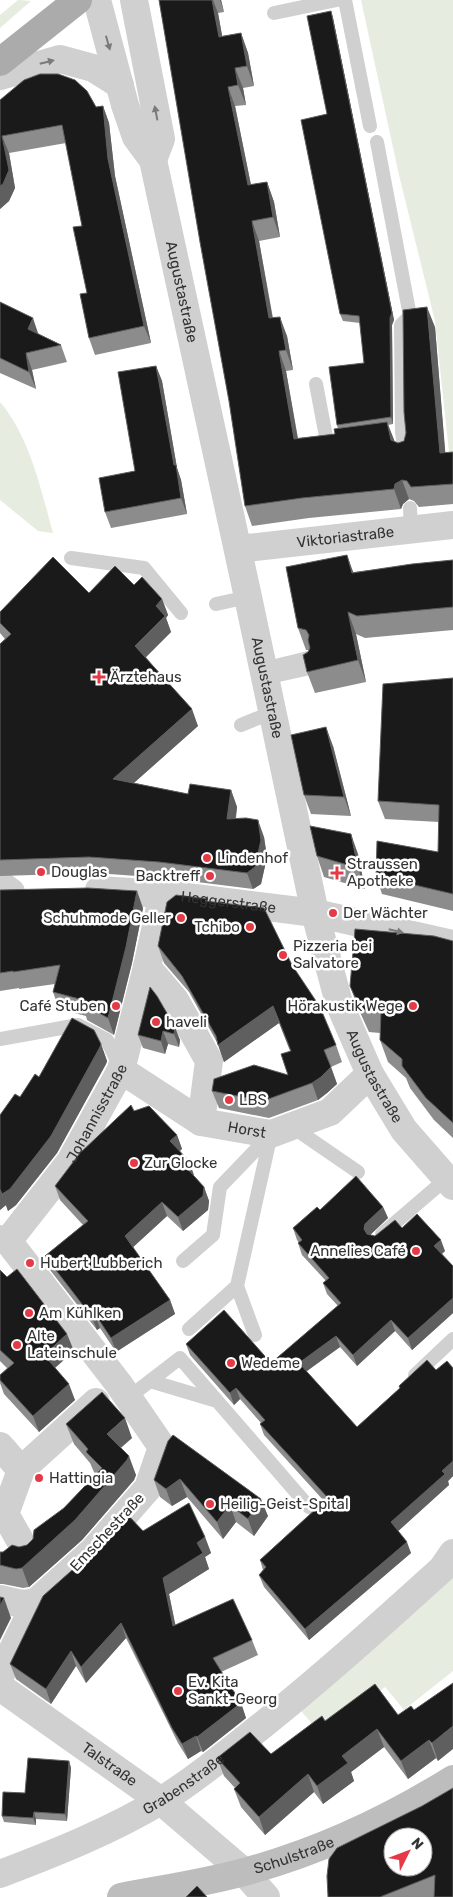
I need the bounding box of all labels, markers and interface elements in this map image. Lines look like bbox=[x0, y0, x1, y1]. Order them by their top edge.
one-way arrow bbox=[104, 35, 112, 50]
one-way arrow bbox=[39, 58, 54, 66]
one-way arrow bbox=[152, 106, 160, 121]
street label: Augustastraße bbox=[162, 239, 201, 344]
street label: Viktoriastraße bbox=[296, 523, 395, 551]
street label: Augustastraße bbox=[248, 635, 287, 740]
place label: Ärztehaus bbox=[110, 668, 182, 686]
marker: Ärztehaus bbox=[92, 670, 106, 684]
place label: Lindenhof bbox=[217, 849, 288, 867]
marker: Lindenhof bbox=[201, 852, 213, 864]
place label: Straussen Apotheke bbox=[347, 855, 418, 890]
place label: Douglas bbox=[51, 863, 108, 881]
marker: Douglas bbox=[35, 866, 47, 878]
place label: Backtreff bbox=[136, 867, 201, 885]
marker: Straussen Apotheke bbox=[331, 867, 343, 879]
marker: Backtreff bbox=[204, 870, 216, 882]
street label: Heggerstraße bbox=[180, 887, 277, 917]
place label: Der Wächter bbox=[343, 904, 428, 922]
marker: Der Wächter bbox=[327, 907, 339, 919]
place label: Schuhmode Geller bbox=[43, 909, 171, 927]
marker: Schuhmode Geller bbox=[175, 912, 187, 924]
place label: Tchibo bbox=[194, 918, 240, 936]
marker: Tchibo bbox=[244, 921, 256, 933]
one-way arrow bbox=[389, 927, 404, 935]
place label: Pizzeria bei Salvatore bbox=[293, 937, 372, 972]
marker: Pizzeria bei Salvatore bbox=[277, 949, 289, 961]
place label: Café Stuben bbox=[19, 997, 106, 1015]
place label: Hörakustik Wege bbox=[287, 997, 403, 1015]
marker: Café Stuben bbox=[110, 1000, 122, 1012]
marker: Hörakustik Wege bbox=[407, 1000, 419, 1012]
place label: haveli bbox=[166, 1013, 207, 1031]
marker: haveli bbox=[150, 1016, 162, 1028]
street label: Augustastraße bbox=[343, 1027, 407, 1126]
street label: Johannisstraße bbox=[62, 1063, 131, 1166]
place label: LBS bbox=[239, 1091, 267, 1109]
marker: LBS bbox=[223, 1094, 235, 1106]
street label: Horst bbox=[226, 1118, 268, 1142]
place label: Zur Glocke bbox=[144, 1154, 217, 1172]
marker: Zur Glocke bbox=[128, 1157, 140, 1169]
place label: Annelies Café bbox=[310, 1242, 406, 1260]
marker: Annelies Café bbox=[410, 1245, 422, 1257]
place label: Hubert Lubberich bbox=[40, 1254, 163, 1272]
marker: Hubert Lubberich bbox=[24, 1257, 36, 1269]
place label: Am Kühlken bbox=[39, 1304, 121, 1322]
marker: Am Kühlken bbox=[23, 1307, 35, 1319]
place label: Alte Lateinschule bbox=[27, 1327, 117, 1362]
marker: Alte Lateinschule bbox=[11, 1339, 23, 1351]
place label: Wedeme bbox=[241, 1354, 300, 1372]
marker: Wedeme bbox=[225, 1357, 237, 1369]
place label: Hattingia bbox=[49, 1469, 113, 1487]
marker: Hattingia bbox=[33, 1472, 45, 1484]
street label: Emschestraße bbox=[66, 1489, 148, 1575]
place label: Heilig-Geist-Spital bbox=[220, 1495, 349, 1513]
marker: Heilig-Geist-Spital bbox=[204, 1498, 216, 1510]
place label: Ev. Kita Sankt-Georg bbox=[188, 1673, 277, 1708]
marker: Ev. Kita Sankt-Georg bbox=[172, 1685, 184, 1697]
street label: Talstraße bbox=[78, 1739, 141, 1790]
street label: Grabenstraße bbox=[139, 1750, 228, 1818]
north arrow bbox=[383, 1827, 433, 1877]
street label: Schulstraße bbox=[251, 1833, 337, 1878]
text: N bbox=[408, 1834, 427, 1853]

